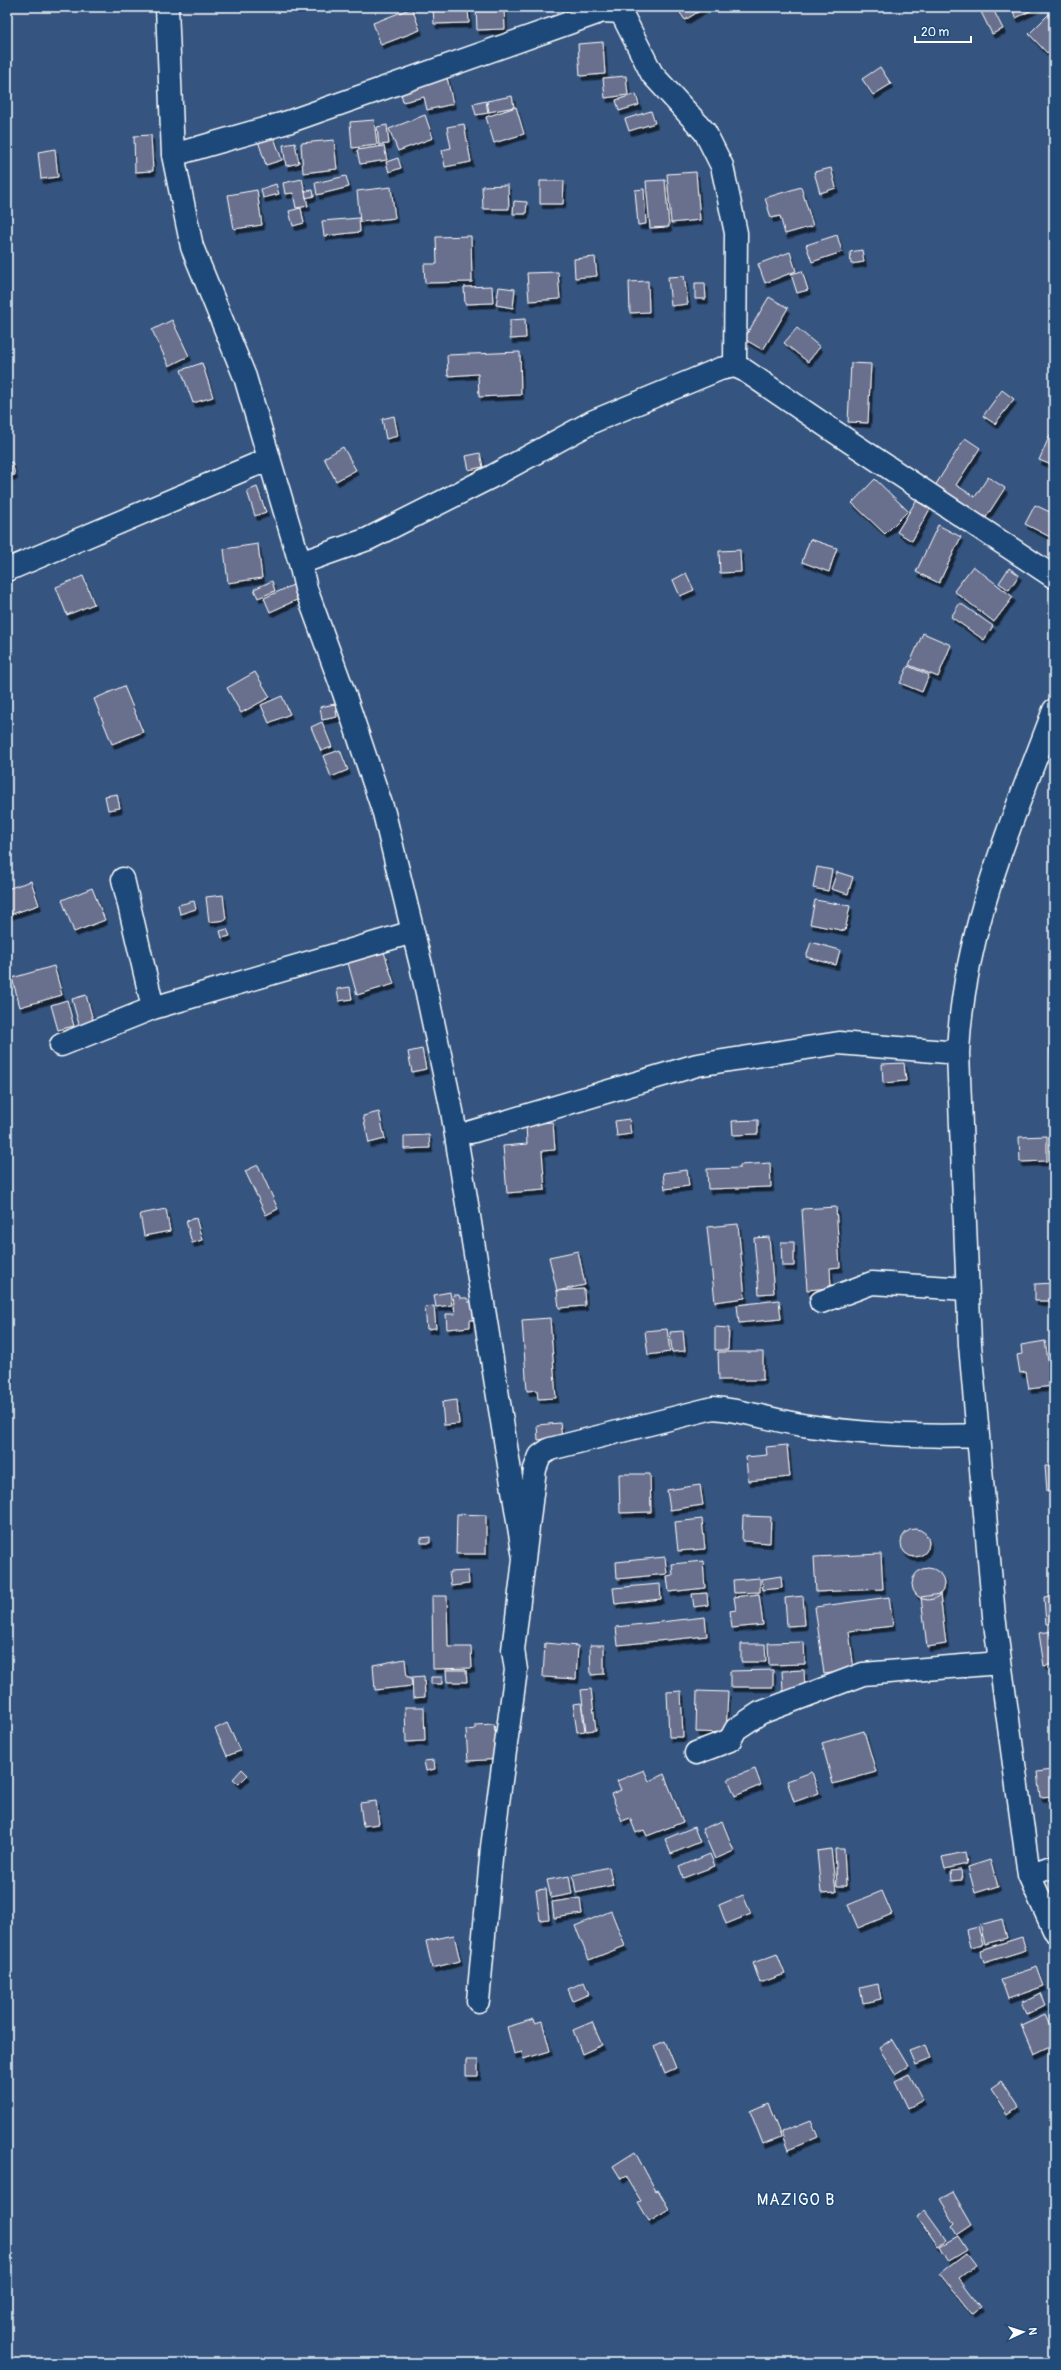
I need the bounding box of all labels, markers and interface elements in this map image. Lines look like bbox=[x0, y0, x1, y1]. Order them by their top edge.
scale bar bbox=[915, 18, 971, 44]
text: 20 m bbox=[921, 25, 950, 40]
district label: MAZIGO B bbox=[757, 2190, 835, 2210]
north arrow bbox=[1003, 2312, 1043, 2352]
text: N bbox=[1026, 2327, 1039, 2336]

